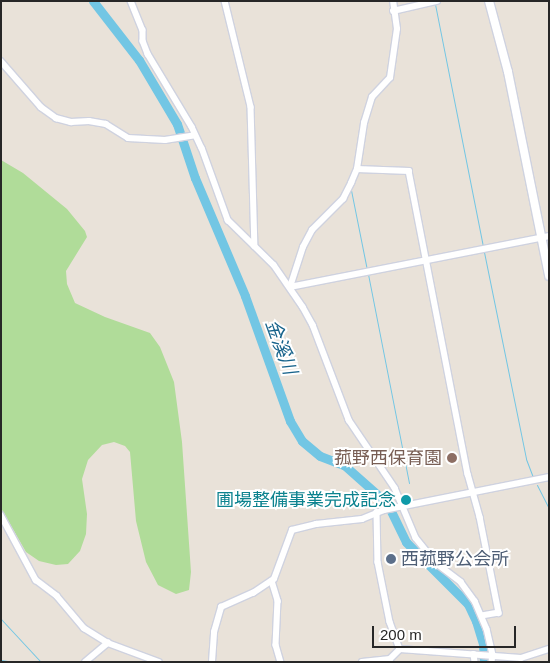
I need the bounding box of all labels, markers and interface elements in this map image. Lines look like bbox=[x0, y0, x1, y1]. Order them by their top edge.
water label: 金溪川 bbox=[261, 316, 301, 378]
place label: 菰野西保育園 bbox=[334, 447, 442, 469]
marker: 菰野西保育園 bbox=[446, 452, 458, 464]
place label: 圃場整備事業完成記念 bbox=[216, 489, 396, 511]
marker: 圃場整備事業完成記念 bbox=[400, 494, 412, 506]
place label: 西菰野公会所 bbox=[401, 548, 509, 570]
marker: 西菰野公会所 bbox=[385, 553, 397, 565]
scale bar bbox=[375, 616, 519, 648]
text: 200 m bbox=[380, 626, 422, 643]

